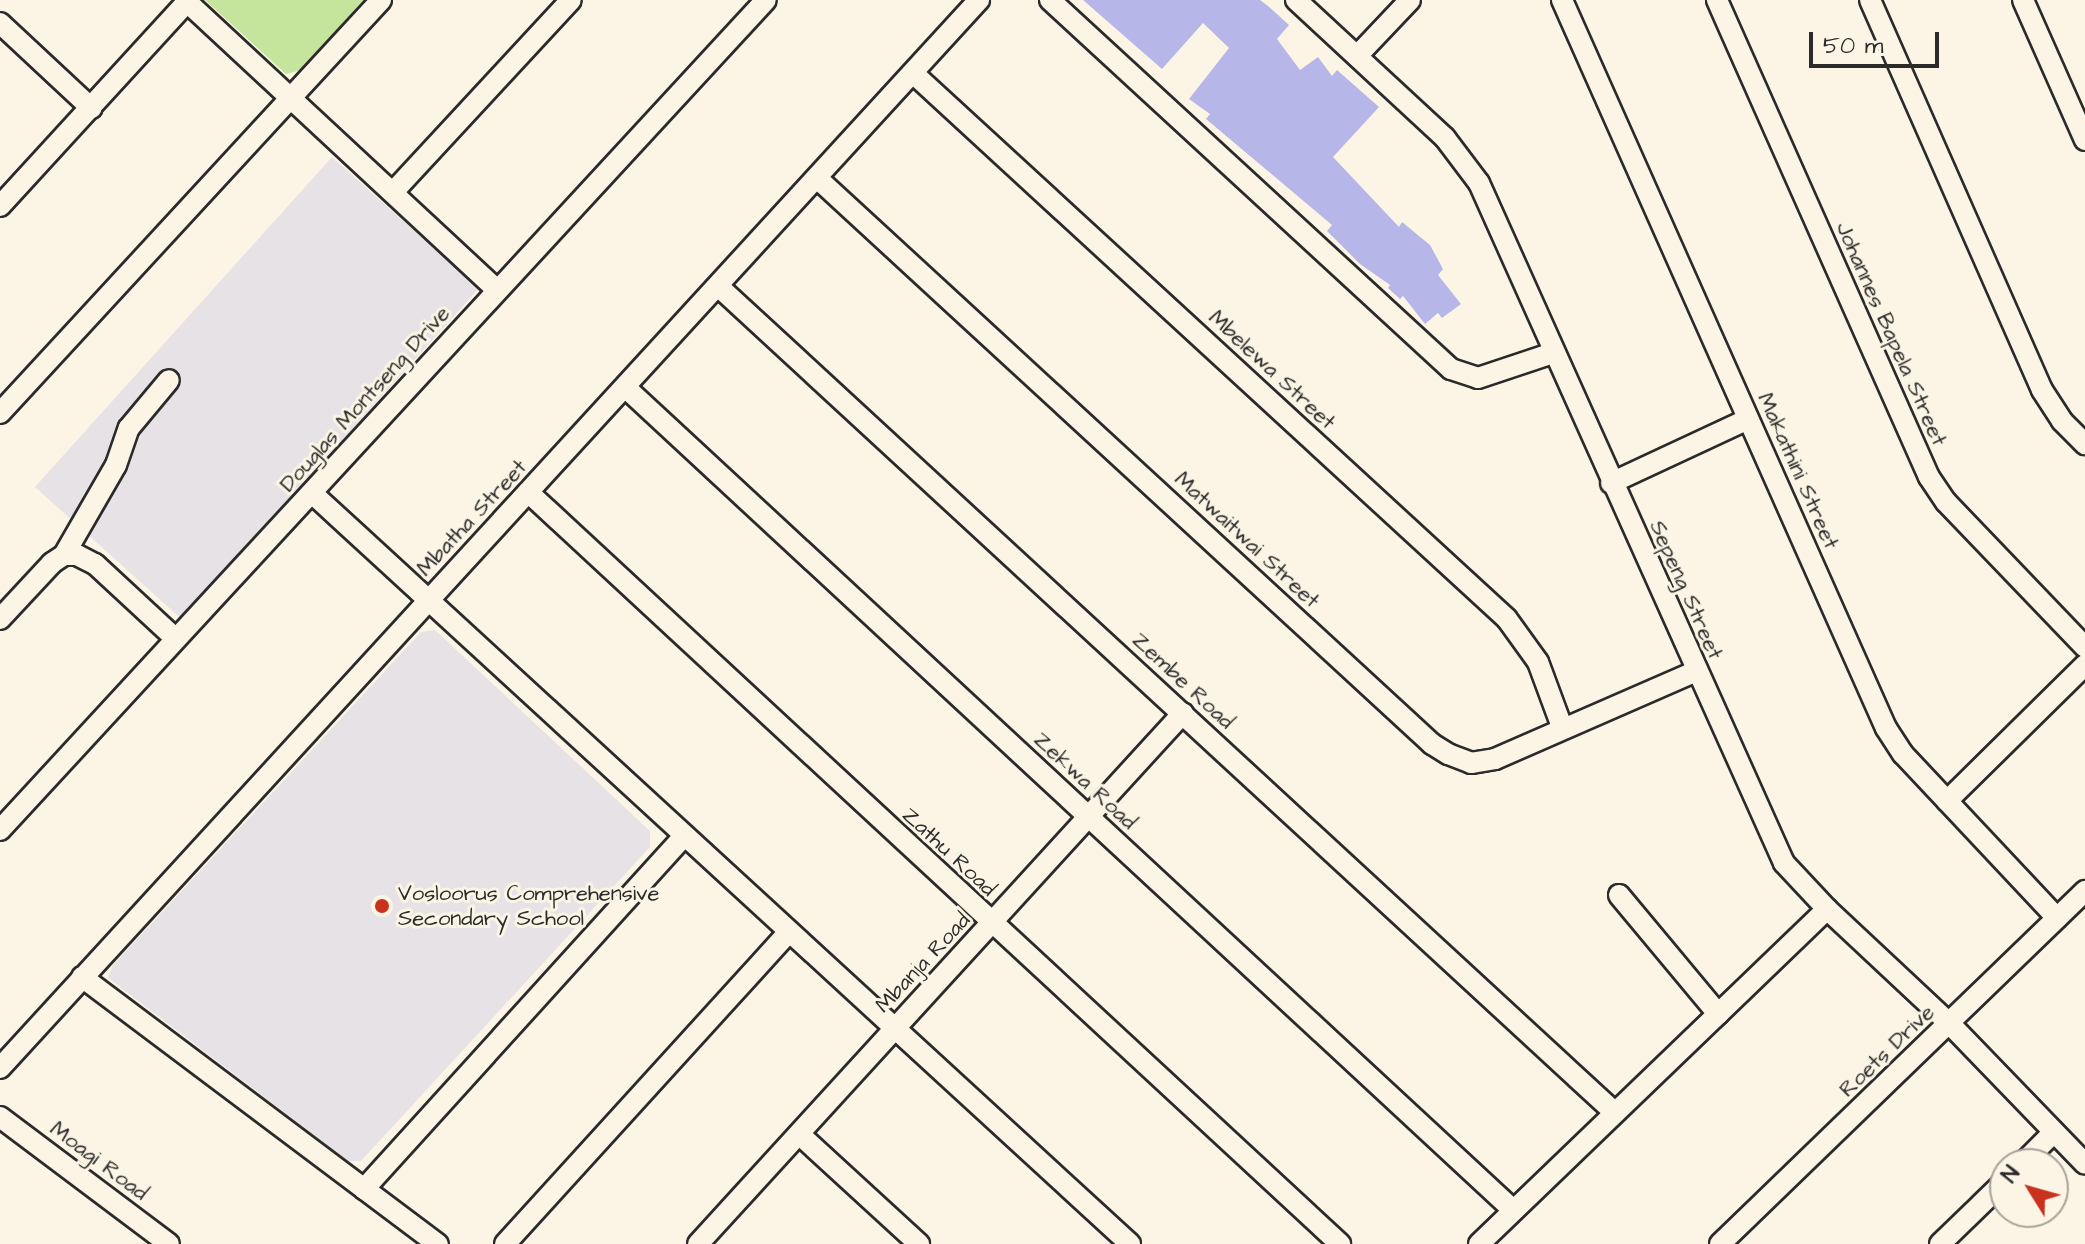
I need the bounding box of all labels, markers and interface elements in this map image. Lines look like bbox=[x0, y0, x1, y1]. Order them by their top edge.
scale bar bbox=[1813, 16, 1943, 66]
text: 50 m bbox=[1823, 29, 1883, 63]
street label: Johannes Bapela Street bbox=[1830, 218, 1952, 450]
street label: Douglas Montseng Drive bbox=[274, 301, 456, 497]
street label: Mbelewa Street bbox=[1203, 305, 1341, 435]
street label: Makathini Street bbox=[1752, 389, 1844, 553]
street label: Mbatha Street bbox=[411, 454, 533, 582]
street label: Matwaitwai Street bbox=[1169, 466, 1325, 614]
street label: Sepeng Street bbox=[1644, 516, 1728, 664]
street label: Zembe Road bbox=[1127, 627, 1239, 735]
street label: Zekwa Road bbox=[1028, 727, 1142, 835]
street label: Zathu Road bbox=[897, 802, 1001, 902]
place label: Vosloorus Comprehensive Secondary School bbox=[398, 880, 659, 932]
marker: Vosloorus Comprehensive Secondary School bbox=[373, 897, 391, 915]
street label: Mbanja Road bbox=[870, 907, 976, 1019]
street label: Roets Drive bbox=[1834, 999, 1940, 1103]
street label: Moagi Road bbox=[45, 1116, 153, 1206]
north arrow bbox=[1989, 1148, 2069, 1228]
text: N bbox=[1994, 1160, 2028, 1189]

